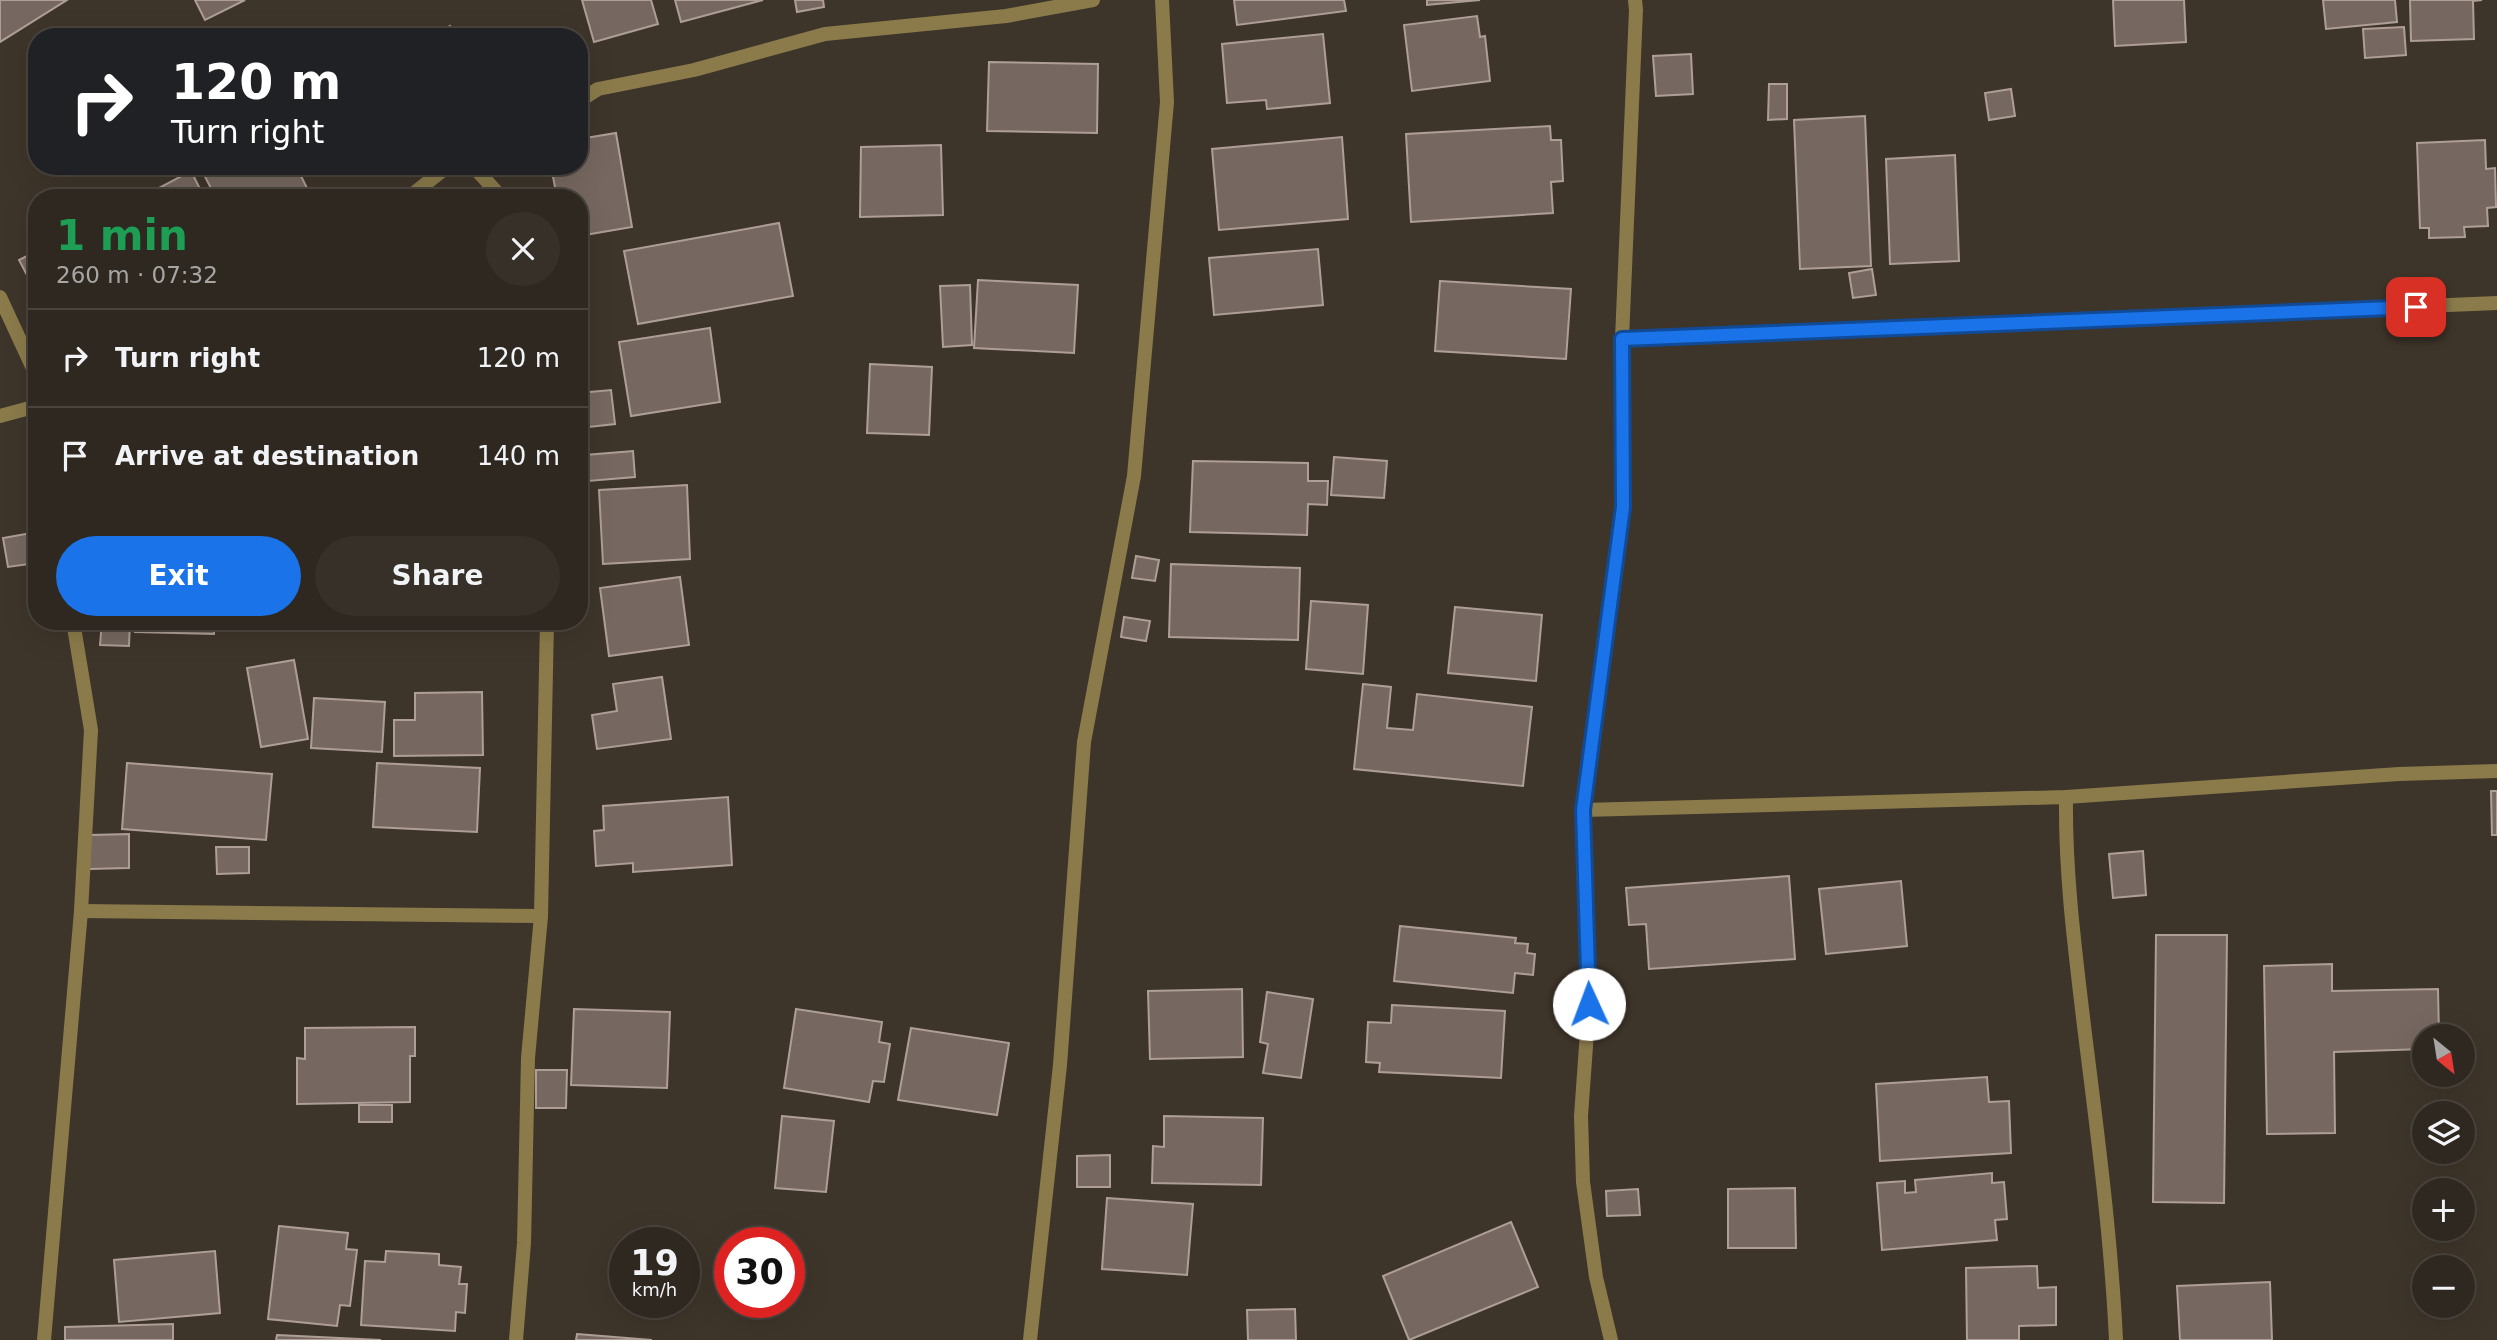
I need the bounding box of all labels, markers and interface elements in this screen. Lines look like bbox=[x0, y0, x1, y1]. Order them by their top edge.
text: 120 m bbox=[171, 54, 341, 111]
icon: right bbox=[56, 56, 147, 147]
text: Turn right bbox=[171, 113, 324, 151]
text: 1 min bbox=[56, 211, 188, 260]
button: close bbox=[486, 212, 560, 286]
text: 260 m · 07:32 bbox=[56, 262, 218, 288]
pin bbox=[2386, 277, 2446, 337]
icon: arrive bbox=[2397, 288, 2435, 326]
icon: right bbox=[56, 339, 94, 377]
text: Turn right bbox=[115, 343, 260, 373]
text: 120 m bbox=[477, 343, 560, 373]
icon: arrive bbox=[56, 437, 94, 475]
text: Arrive at destination bbox=[115, 441, 419, 471]
text: 140 m bbox=[477, 441, 560, 471]
button: Exit bbox=[56, 536, 301, 616]
button: Share bbox=[315, 536, 560, 616]
position arrow bbox=[1552, 967, 1626, 1041]
north arrow bbox=[2412, 1024, 2474, 1087]
map controls bbox=[2412, 1024, 2475, 1318]
button: layers bbox=[2412, 1101, 2475, 1164]
button: + bbox=[2412, 1178, 2475, 1241]
speed limit sign: 30 bbox=[714, 1227, 805, 1318]
text: 19 bbox=[630, 1243, 679, 1283]
button: − bbox=[2412, 1255, 2475, 1318]
text: km/h bbox=[632, 1279, 677, 1300]

